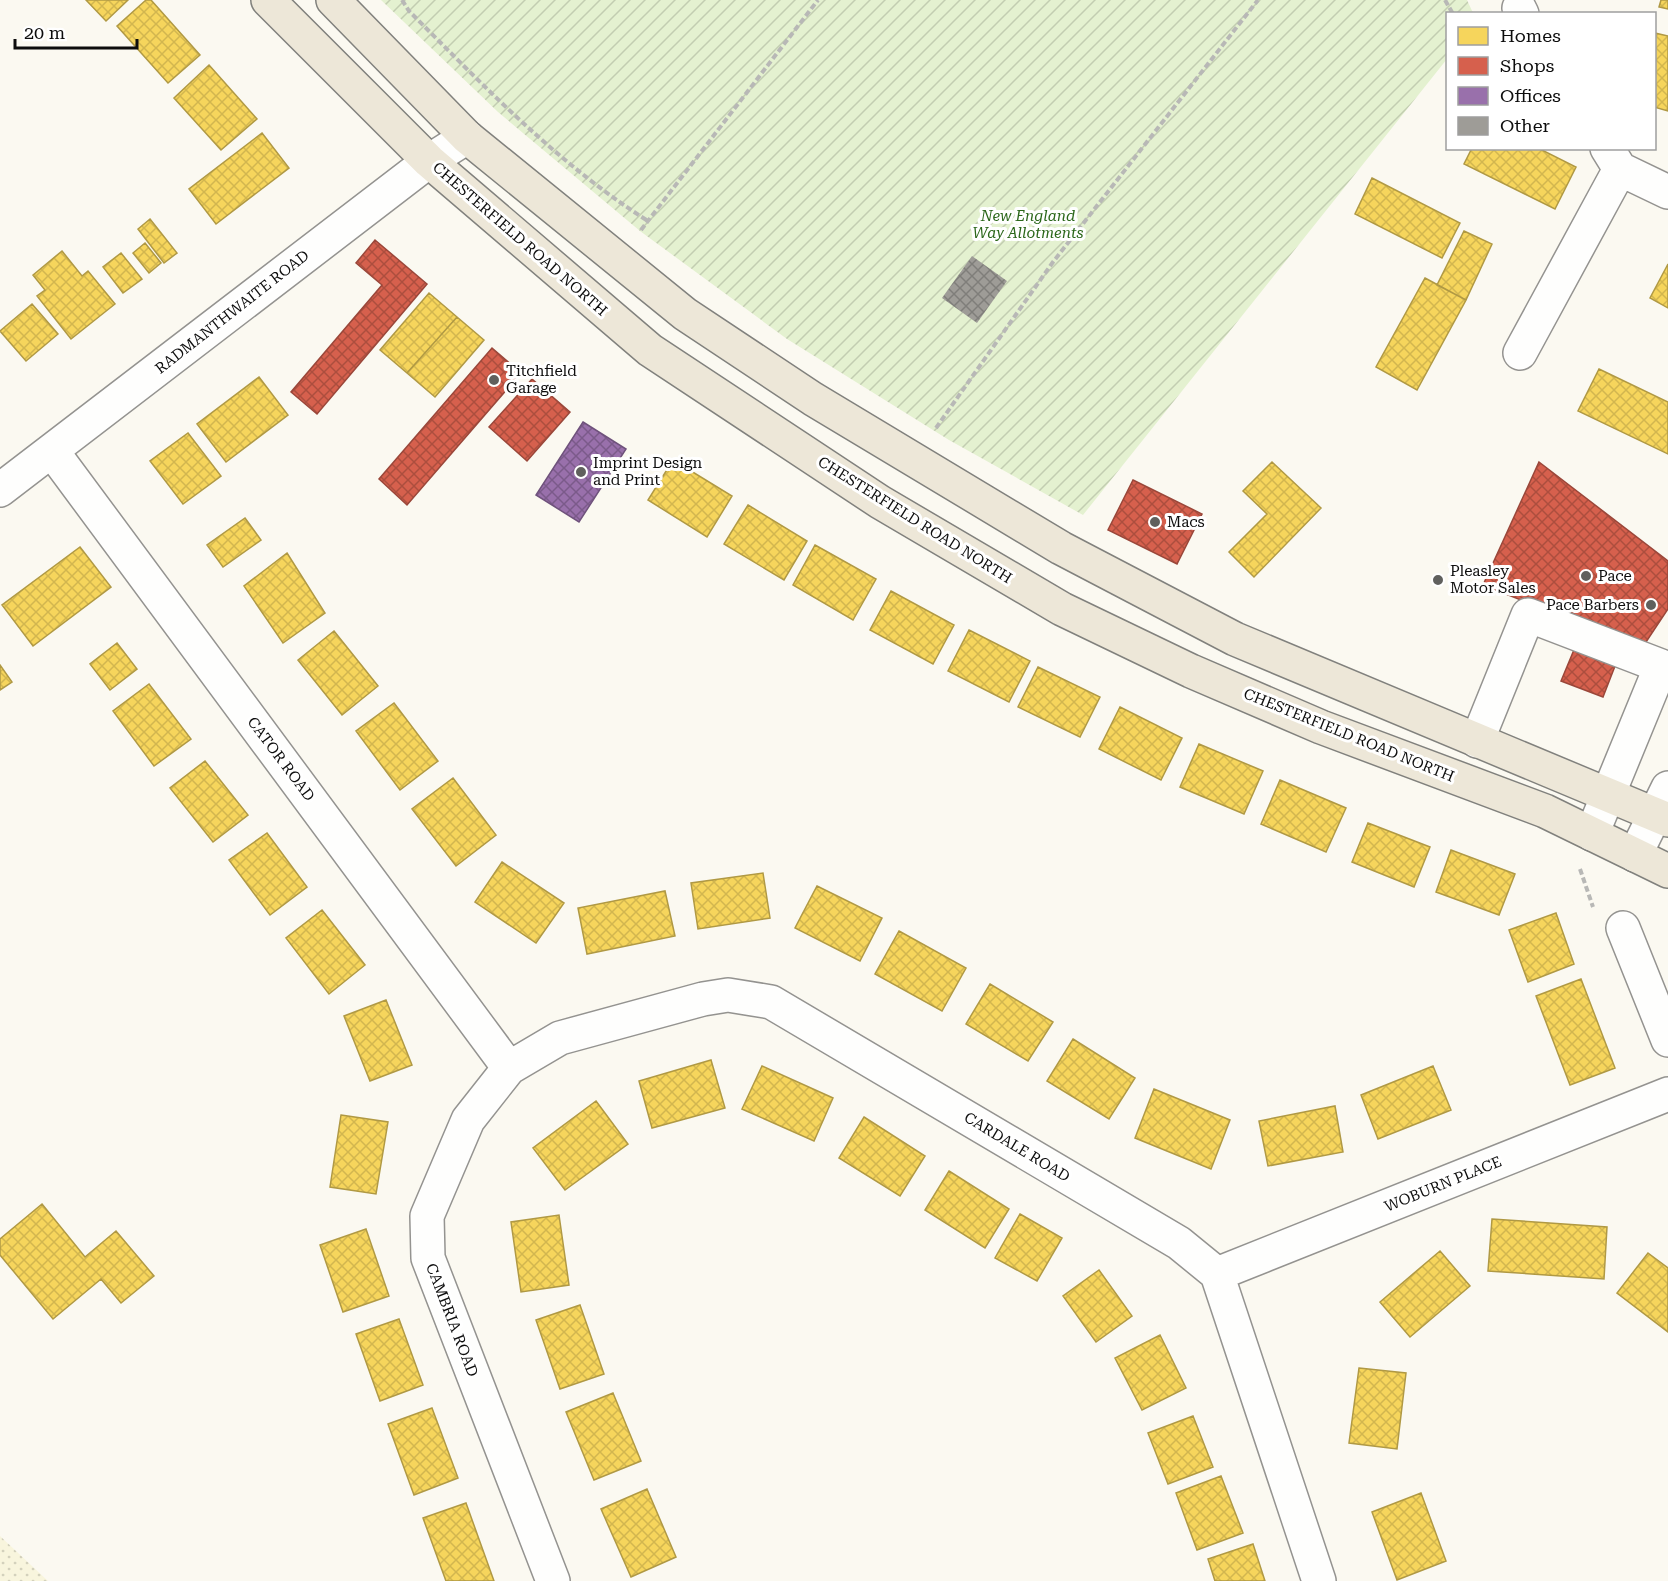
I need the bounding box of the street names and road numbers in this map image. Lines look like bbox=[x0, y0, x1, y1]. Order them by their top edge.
street label: CHESTERFIELD ROAD NORTH bbox=[429, 158, 611, 320]
street label: RADMANTHWAITE ROAD bbox=[152, 246, 312, 378]
street label: CHESTERFIELD ROAD NORTH bbox=[815, 453, 1015, 587]
street label: CHESTERFIELD ROAD NORTH bbox=[1241, 684, 1457, 786]
street label: CATOR ROAD bbox=[244, 713, 318, 805]
street label: CARDALE ROAD bbox=[961, 1108, 1073, 1186]
street label: WOBURN PLACE bbox=[1382, 1152, 1504, 1216]
street label: CAMBRIA ROAD bbox=[422, 1261, 482, 1379]

